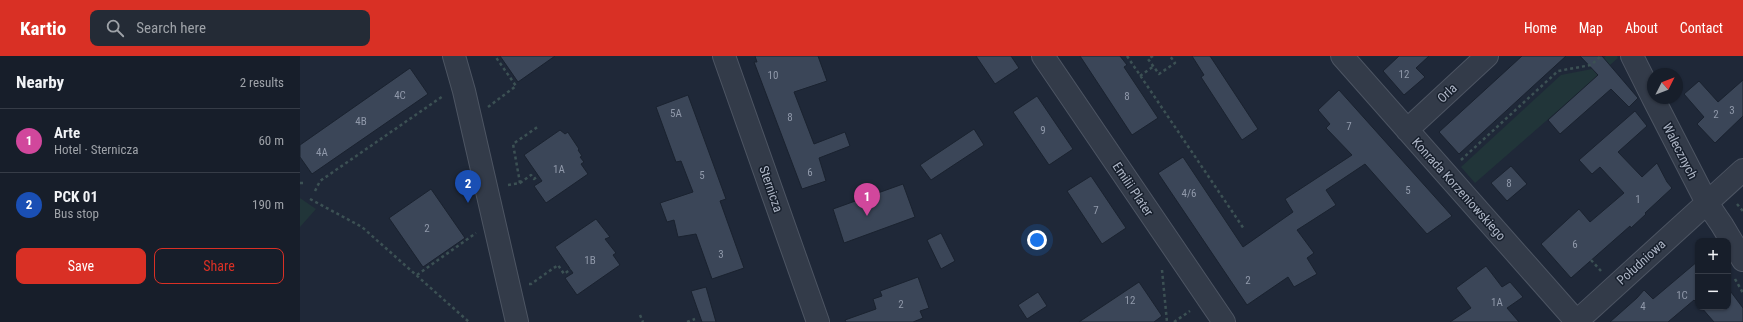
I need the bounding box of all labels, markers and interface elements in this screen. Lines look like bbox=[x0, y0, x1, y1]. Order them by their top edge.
search box bbox=[90, 10, 370, 46]
text: Kartio bbox=[20, 17, 66, 40]
icon: search bbox=[104, 17, 126, 39]
text: Search here bbox=[136, 19, 206, 37]
text: Home bbox=[1524, 20, 1557, 36]
text: Map bbox=[1579, 20, 1603, 36]
text: About bbox=[1625, 20, 1658, 36]
text: Contact bbox=[1680, 20, 1723, 36]
house number: 12 bbox=[1399, 68, 1409, 81]
north arrow bbox=[1647, 68, 1683, 104]
house number: 10 bbox=[768, 69, 778, 82]
text: Nearby bbox=[16, 72, 64, 92]
text: 2 results bbox=[240, 75, 284, 90]
street label: Orla bbox=[1434, 80, 1460, 106]
house number: 4C bbox=[394, 89, 406, 102]
house number: 8 bbox=[1124, 90, 1130, 103]
house number: 3 bbox=[1729, 104, 1735, 117]
house number: 5A bbox=[670, 107, 683, 120]
house number: 2 bbox=[1713, 108, 1719, 121]
house number: 8 bbox=[787, 111, 793, 124]
house number: 4B bbox=[355, 115, 367, 128]
house number: 7 bbox=[1346, 120, 1352, 133]
street label: Walecznych bbox=[1660, 121, 1700, 181]
text: Arte bbox=[54, 124, 80, 142]
house number: 9 bbox=[1040, 124, 1046, 137]
text: 1 bbox=[26, 133, 32, 148]
text: 60 m bbox=[258, 133, 284, 148]
street label: Konrada Korzeniowskiego bbox=[1409, 135, 1509, 243]
text: Hotel · Sternicza bbox=[54, 142, 139, 157]
house number: 4A bbox=[316, 146, 329, 159]
street label: Emilii Plater bbox=[1110, 159, 1156, 219]
house number: 1A bbox=[553, 163, 566, 176]
street label: Sternicza bbox=[756, 164, 786, 214]
house number: 6 bbox=[807, 166, 813, 179]
house number: 5 bbox=[699, 169, 705, 182]
pin: 2 bbox=[455, 170, 481, 203]
house number: 8 bbox=[1506, 177, 1512, 190]
pin: 1 bbox=[854, 183, 880, 216]
house number: 5 bbox=[1405, 184, 1411, 197]
house number: 4/6 bbox=[1182, 187, 1196, 200]
text: PCK 01 bbox=[54, 188, 98, 206]
house number: 1 bbox=[1635, 193, 1641, 206]
text: 2 bbox=[26, 197, 32, 212]
text: 190 m bbox=[252, 197, 284, 212]
house number: 7 bbox=[1093, 204, 1099, 217]
text: Bus stop bbox=[54, 206, 99, 221]
house number: 2 bbox=[424, 222, 430, 235]
your location bbox=[1027, 230, 1047, 250]
street label: Południowa bbox=[1614, 236, 1668, 288]
house number: 6 bbox=[1572, 238, 1578, 251]
map controls bbox=[1695, 238, 1731, 310]
button: + bbox=[1695, 238, 1731, 274]
button: Save bbox=[16, 248, 146, 284]
button: Share bbox=[154, 248, 284, 284]
house number: 3 bbox=[718, 248, 724, 261]
house number: 1B bbox=[584, 254, 596, 267]
house number: 2 bbox=[1245, 274, 1251, 287]
button: − bbox=[1695, 274, 1731, 310]
house number: 1C bbox=[1676, 289, 1688, 302]
house number: 12 bbox=[1125, 294, 1135, 307]
house number: 1A bbox=[1491, 296, 1504, 309]
house number: 2 bbox=[898, 298, 904, 311]
house number: 4 bbox=[1640, 300, 1646, 313]

